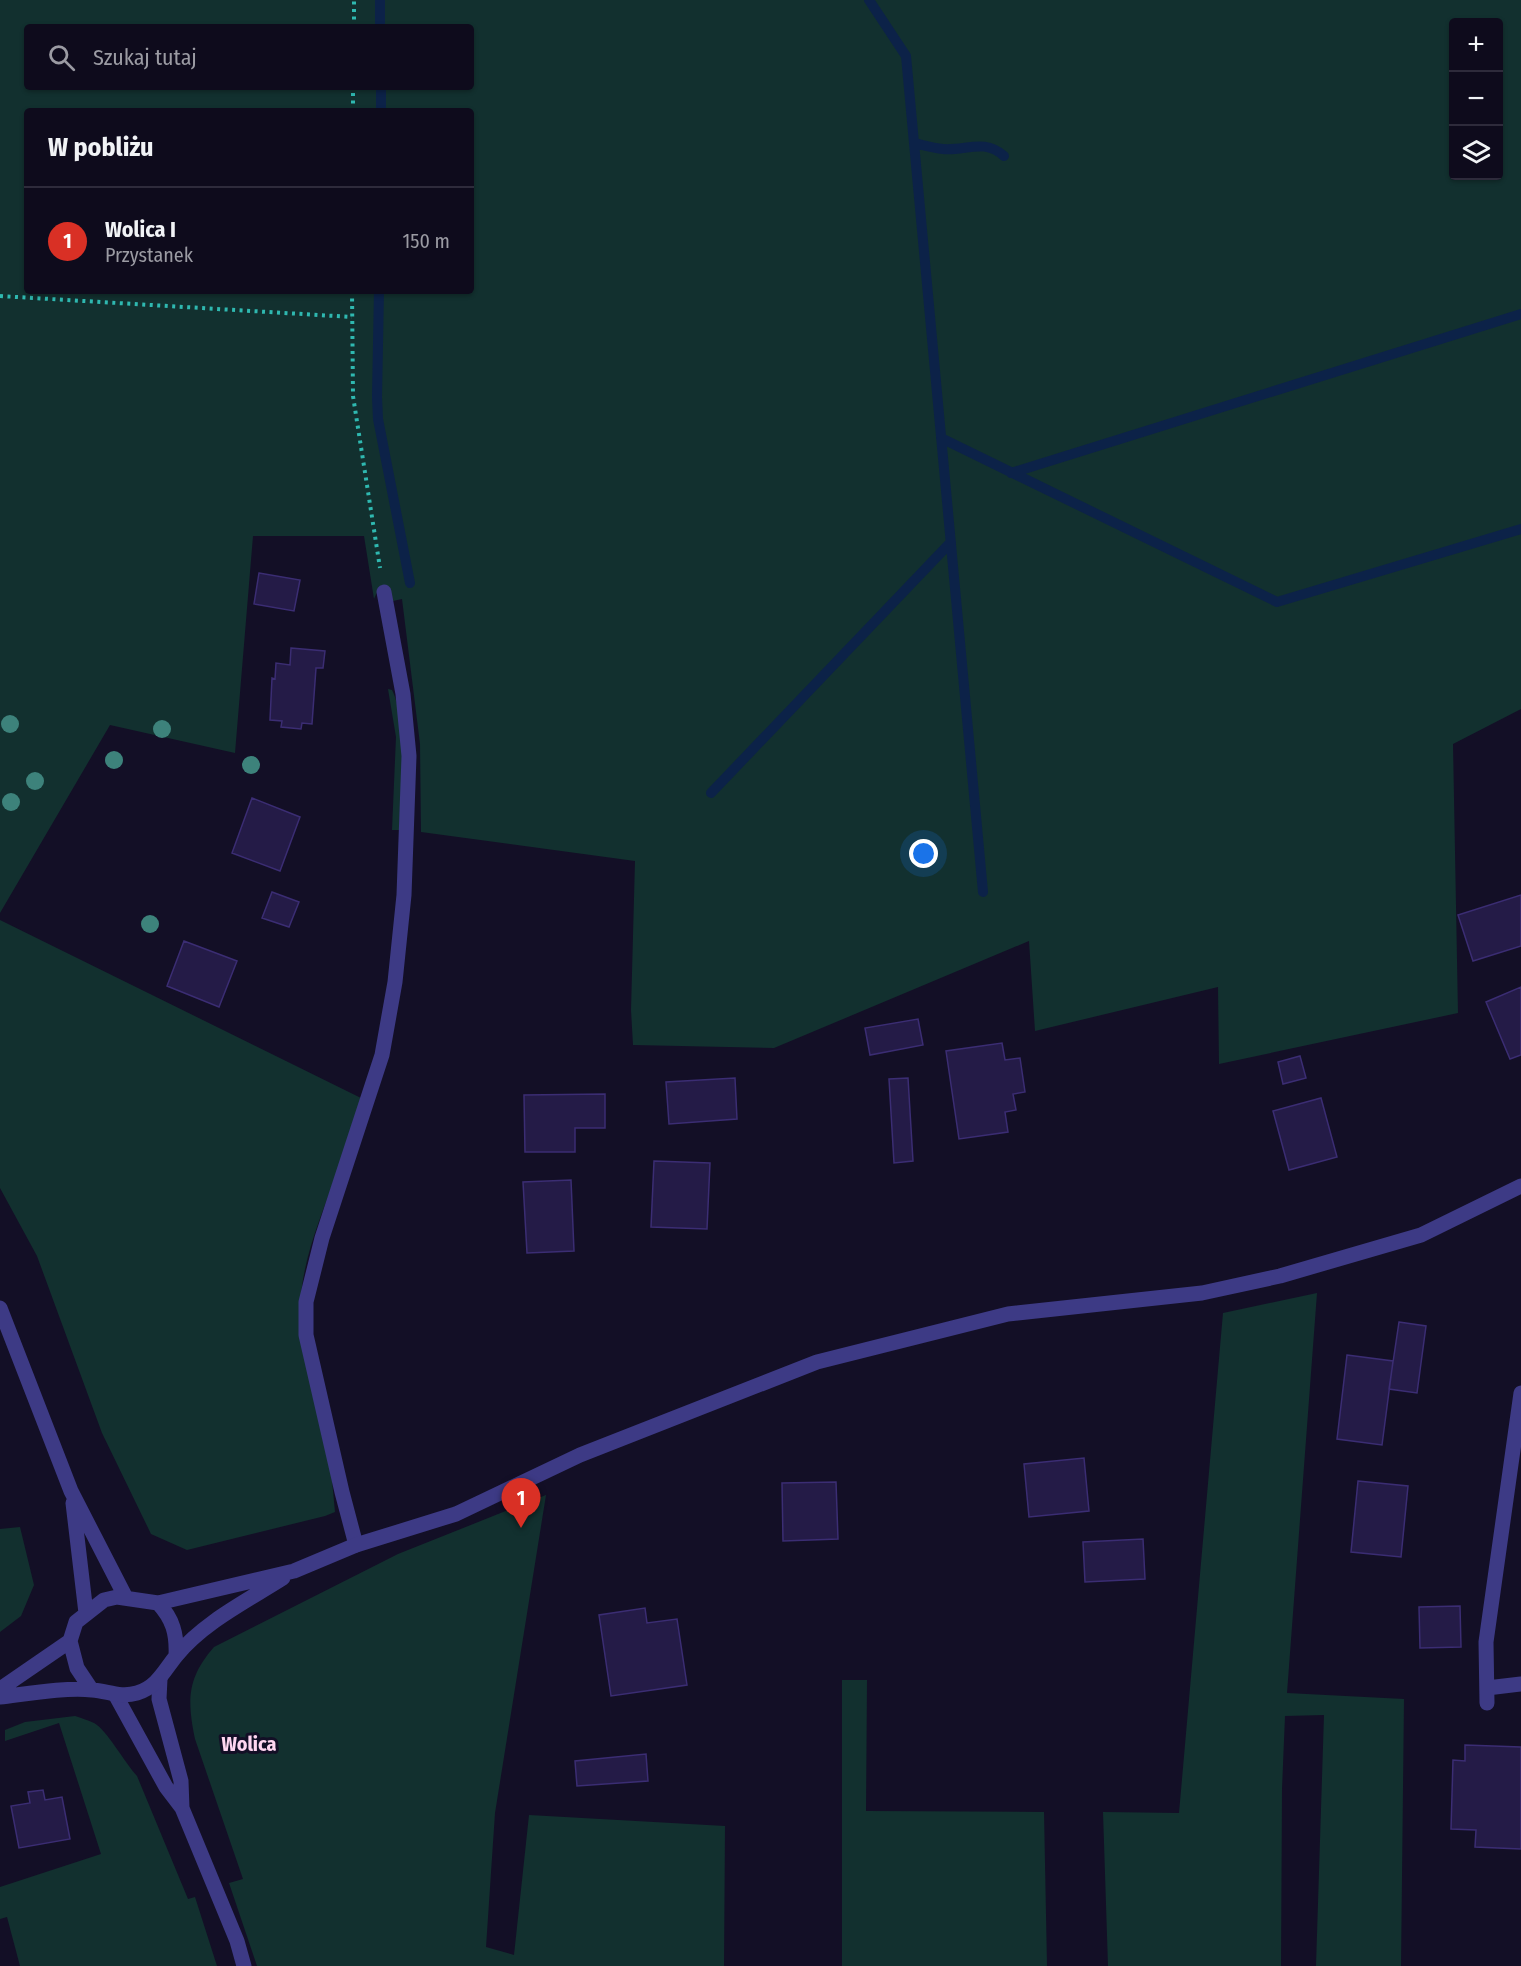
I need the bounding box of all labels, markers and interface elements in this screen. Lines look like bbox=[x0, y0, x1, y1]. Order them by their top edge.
map controls bbox=[1449, 18, 1503, 180]
button: + bbox=[1449, 18, 1503, 72]
search box bbox=[24, 24, 474, 90]
icon: search bbox=[45, 41, 78, 74]
text: Szukaj tutaj bbox=[93, 44, 197, 71]
button: − bbox=[1449, 72, 1503, 126]
button: layers bbox=[1449, 126, 1503, 180]
text: W pobliżu bbox=[48, 132, 154, 163]
text: Wolica I bbox=[105, 216, 176, 243]
text: 1 bbox=[63, 229, 72, 253]
text: 150 m bbox=[403, 229, 450, 253]
text: Przystanek bbox=[105, 243, 193, 267]
your location bbox=[909, 839, 938, 868]
pin: 1 bbox=[502, 1478, 540, 1528]
district label: Wolica bbox=[221, 1732, 277, 1756]

